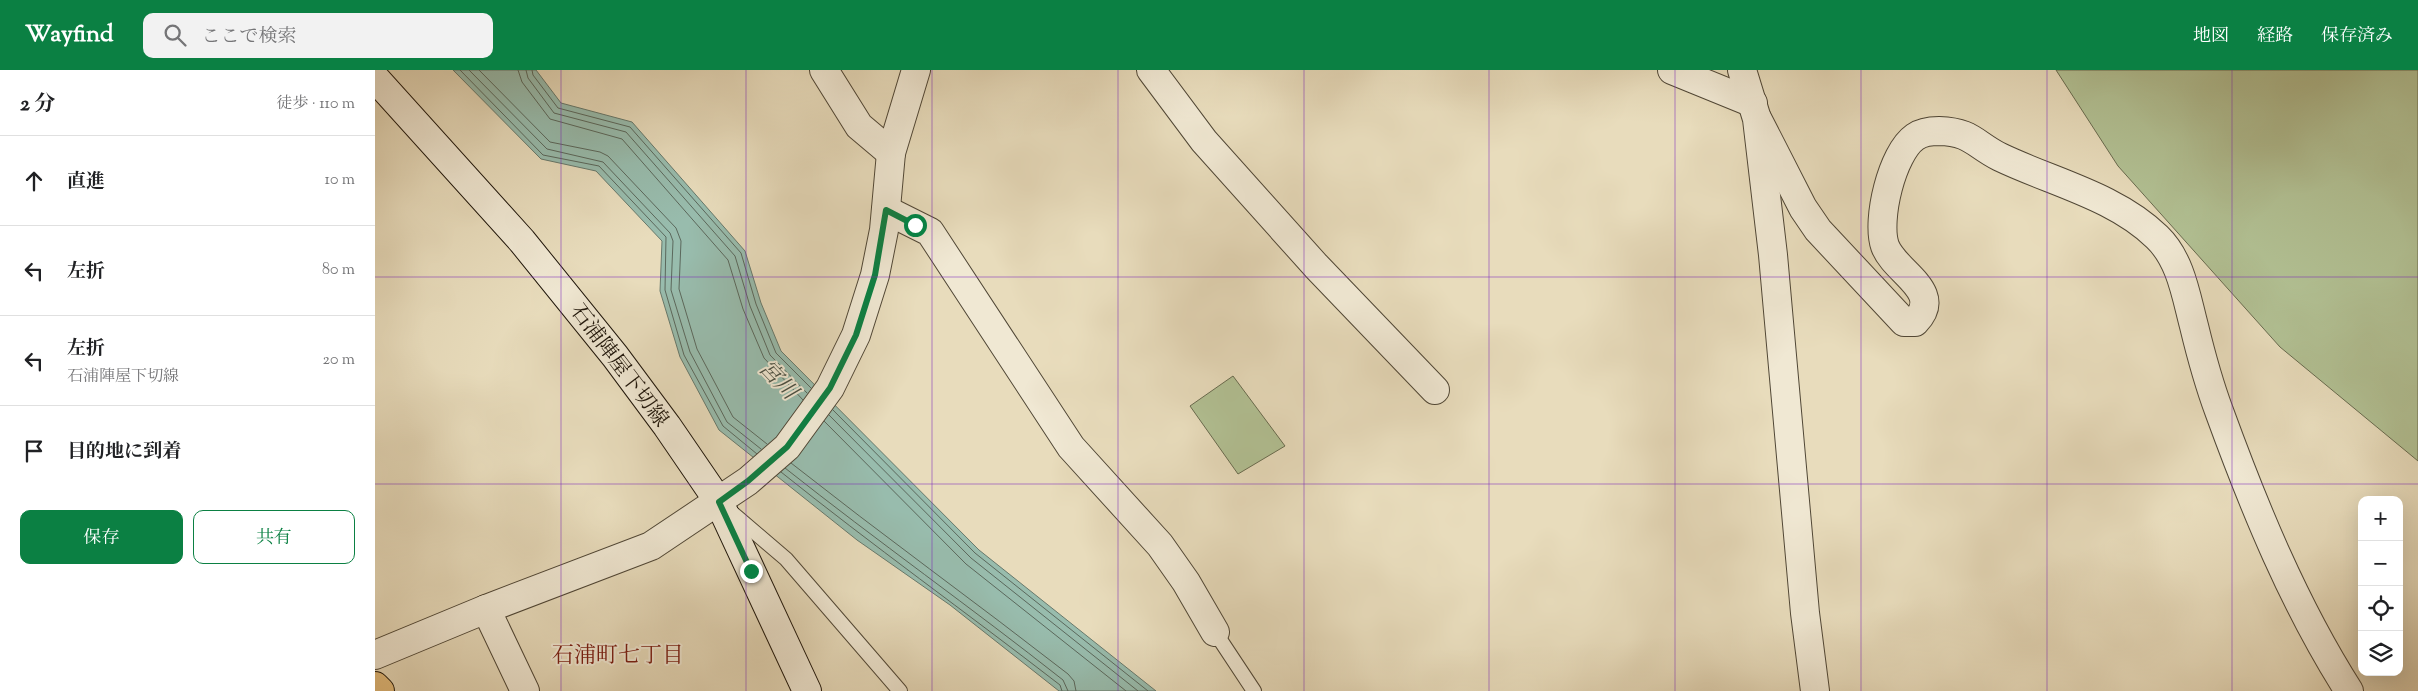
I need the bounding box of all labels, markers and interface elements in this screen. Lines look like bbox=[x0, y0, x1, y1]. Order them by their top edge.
search box bbox=[143, 13, 493, 58]
text: Wayfind bbox=[25, 18, 113, 52]
icon: search bbox=[161, 21, 189, 49]
text: ここで検索 bbox=[201, 24, 296, 51]
text: 地図 bbox=[2193, 24, 2229, 50]
text: 経路 bbox=[2257, 24, 2293, 50]
text: 保存済み bbox=[2321, 24, 2393, 50]
text: 2 分 bbox=[20, 90, 55, 120]
text: 徒歩 · 110 m bbox=[276, 93, 355, 116]
icon: ahead bbox=[20, 167, 48, 195]
text: 直進 bbox=[67, 169, 105, 196]
text: 10 m bbox=[325, 169, 355, 192]
route start bbox=[904, 214, 927, 237]
icon: left bbox=[20, 257, 48, 285]
text: 左折 bbox=[67, 259, 105, 286]
text: 80 m bbox=[322, 259, 355, 282]
street label: 石浦陣屋下切線 bbox=[562, 298, 675, 434]
text: 左折 bbox=[67, 336, 105, 363]
icon: left bbox=[20, 347, 48, 375]
text: 20 m bbox=[322, 349, 355, 372]
water label: 宮川 bbox=[750, 354, 805, 409]
text: 石浦陣屋下切線 bbox=[67, 366, 179, 389]
icon: arrive bbox=[20, 437, 48, 465]
text: 目的地に到着 bbox=[67, 439, 181, 466]
map controls bbox=[2358, 496, 2403, 676]
button: + bbox=[2358, 496, 2403, 541]
button: 保存 bbox=[20, 510, 183, 564]
button: 共有 bbox=[193, 510, 355, 564]
button: − bbox=[2358, 541, 2403, 586]
route end bbox=[740, 560, 763, 583]
button: locate bbox=[2358, 586, 2403, 631]
button: layers bbox=[2358, 631, 2403, 676]
district label: 石浦町七丁目 bbox=[552, 641, 684, 673]

